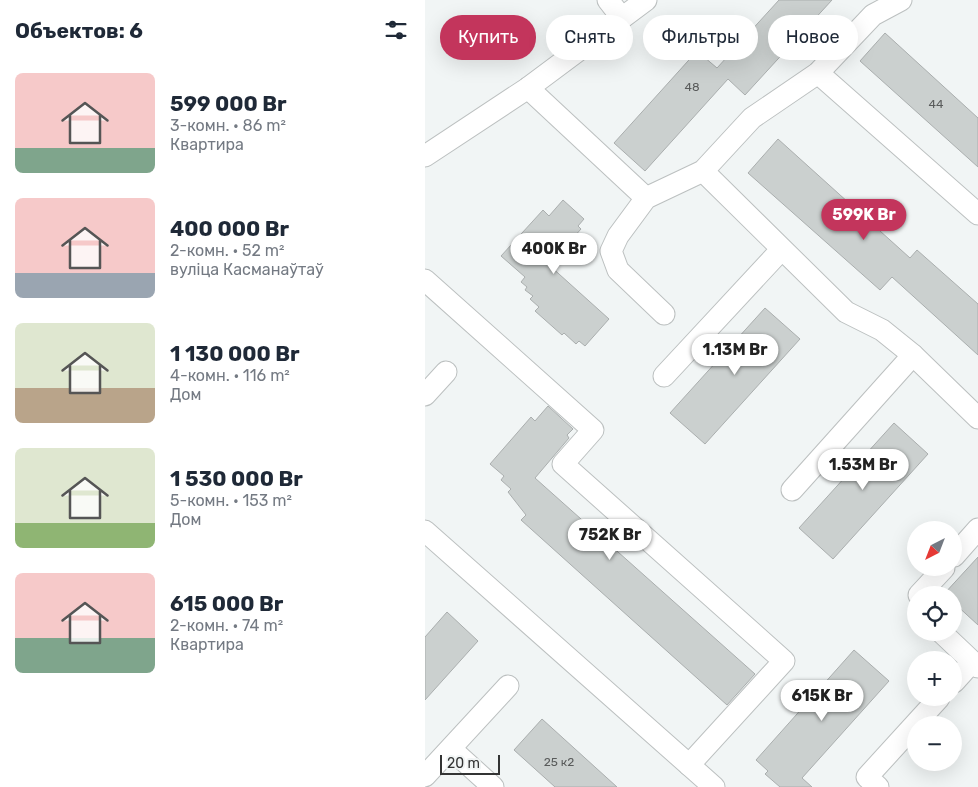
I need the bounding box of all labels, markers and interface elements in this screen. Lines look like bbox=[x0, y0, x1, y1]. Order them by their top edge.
chip: Купить bbox=[440, 15, 536, 60]
chip: Снять bbox=[546, 15, 633, 60]
chip: Фильтры bbox=[643, 15, 758, 60]
chip: Новое bbox=[768, 15, 858, 60]
icon: filters bbox=[382, 16, 410, 44]
text: Объектов: 6 bbox=[15, 18, 143, 43]
house number: 48 bbox=[684, 80, 700, 94]
text: 599 000 Br bbox=[170, 91, 287, 116]
icon: home bbox=[55, 93, 115, 153]
house number: 44 bbox=[929, 97, 944, 111]
text: 3-комн. · 86 m² bbox=[170, 116, 286, 135]
text: Квартира bbox=[170, 135, 244, 154]
pin: 599K Br bbox=[818, 198, 910, 241]
text: 599K Br bbox=[832, 205, 896, 224]
text: 400 000 Br bbox=[170, 216, 289, 241]
icon: home bbox=[55, 218, 115, 278]
pin: 400K Br bbox=[508, 232, 600, 275]
text: 400K Br bbox=[521, 239, 587, 258]
text: 2-комн. · 52 m² bbox=[170, 241, 284, 260]
text: вуліца Касманаўтаў bbox=[170, 260, 324, 279]
pin: 1.13M Br bbox=[683, 334, 787, 376]
text: 1.13M Br bbox=[702, 340, 768, 359]
text: 1 130 000 Br bbox=[170, 341, 300, 366]
icon: home bbox=[55, 343, 115, 403]
text: 4-комн. · 116 m² bbox=[170, 366, 290, 385]
text: Дом bbox=[170, 385, 201, 404]
pin: 1.53M Br bbox=[811, 448, 915, 491]
text: 1.53M Br bbox=[829, 455, 897, 474]
text: 1 530 000 Br bbox=[170, 466, 303, 491]
icon: home bbox=[55, 468, 115, 528]
text: 5-комн. · 153 m² bbox=[170, 491, 292, 510]
text: Дом bbox=[170, 510, 201, 529]
pin: 752K Br bbox=[564, 518, 656, 561]
north arrow bbox=[907, 521, 963, 576]
map controls bbox=[907, 521, 962, 771]
text: 752K Br bbox=[579, 525, 641, 544]
button: locate bbox=[907, 586, 962, 641]
text: 615 000 Br bbox=[170, 591, 283, 616]
icon: home bbox=[55, 593, 115, 653]
text: 2-комн. · 74 m² bbox=[170, 616, 283, 635]
text: Квартира bbox=[170, 635, 244, 654]
button: + bbox=[907, 651, 962, 706]
pin: 615K Br bbox=[776, 680, 868, 722]
text: 615K Br bbox=[792, 686, 852, 705]
button: − bbox=[907, 716, 962, 771]
scale bar bbox=[440, 752, 500, 775]
text: 20 m bbox=[447, 755, 480, 772]
house number: 25 к2 bbox=[544, 755, 574, 769]

